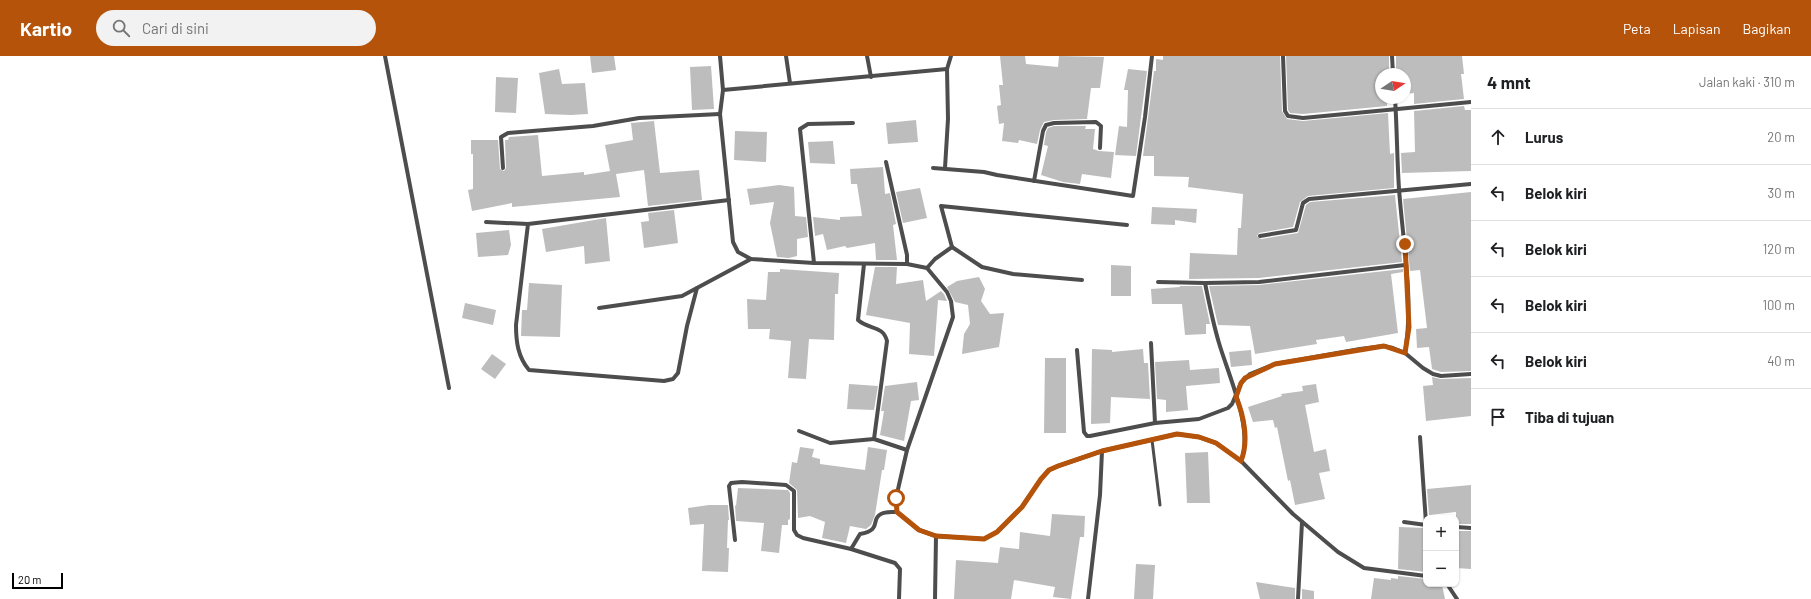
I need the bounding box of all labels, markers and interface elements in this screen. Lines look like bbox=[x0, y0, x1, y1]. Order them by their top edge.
search box bbox=[96, 10, 376, 46]
text: Kartio bbox=[20, 17, 72, 40]
icon: search bbox=[110, 17, 132, 39]
text: Cari di sini bbox=[142, 19, 209, 37]
text: Peta bbox=[1623, 20, 1651, 37]
text: Lapisan bbox=[1673, 20, 1721, 37]
text: Bagikan bbox=[1743, 20, 1791, 37]
north arrow bbox=[1375, 68, 1411, 104]
text: 4 mnt bbox=[1487, 72, 1531, 92]
text: Jalan kaki · 310 m bbox=[1699, 74, 1795, 90]
icon: ahead bbox=[1487, 126, 1509, 148]
text: Lurus bbox=[1525, 128, 1563, 146]
text: 20 m bbox=[1767, 129, 1795, 145]
icon: left bbox=[1487, 182, 1509, 204]
text: Belok kiri bbox=[1525, 184, 1587, 202]
text: 30 m bbox=[1768, 185, 1795, 201]
route end bbox=[1396, 235, 1414, 253]
icon: left bbox=[1487, 238, 1509, 260]
text: Belok kiri bbox=[1525, 240, 1587, 258]
text: 120 m bbox=[1763, 241, 1795, 257]
icon: left bbox=[1487, 294, 1509, 316]
text: Belok kiri bbox=[1525, 296, 1587, 314]
text: 100 m bbox=[1762, 297, 1795, 313]
icon: left bbox=[1487, 350, 1509, 372]
text: Belok kiri bbox=[1525, 352, 1587, 370]
text: 40 m bbox=[1767, 353, 1795, 369]
icon: arrive bbox=[1487, 406, 1509, 428]
text: Tiba di tujuan bbox=[1525, 408, 1614, 426]
route start bbox=[887, 489, 905, 507]
map controls bbox=[1423, 515, 1459, 587]
button: + bbox=[1423, 515, 1459, 551]
button: − bbox=[1423, 551, 1459, 587]
scale bar bbox=[12, 571, 63, 590]
text: 20 m bbox=[18, 573, 41, 586]

